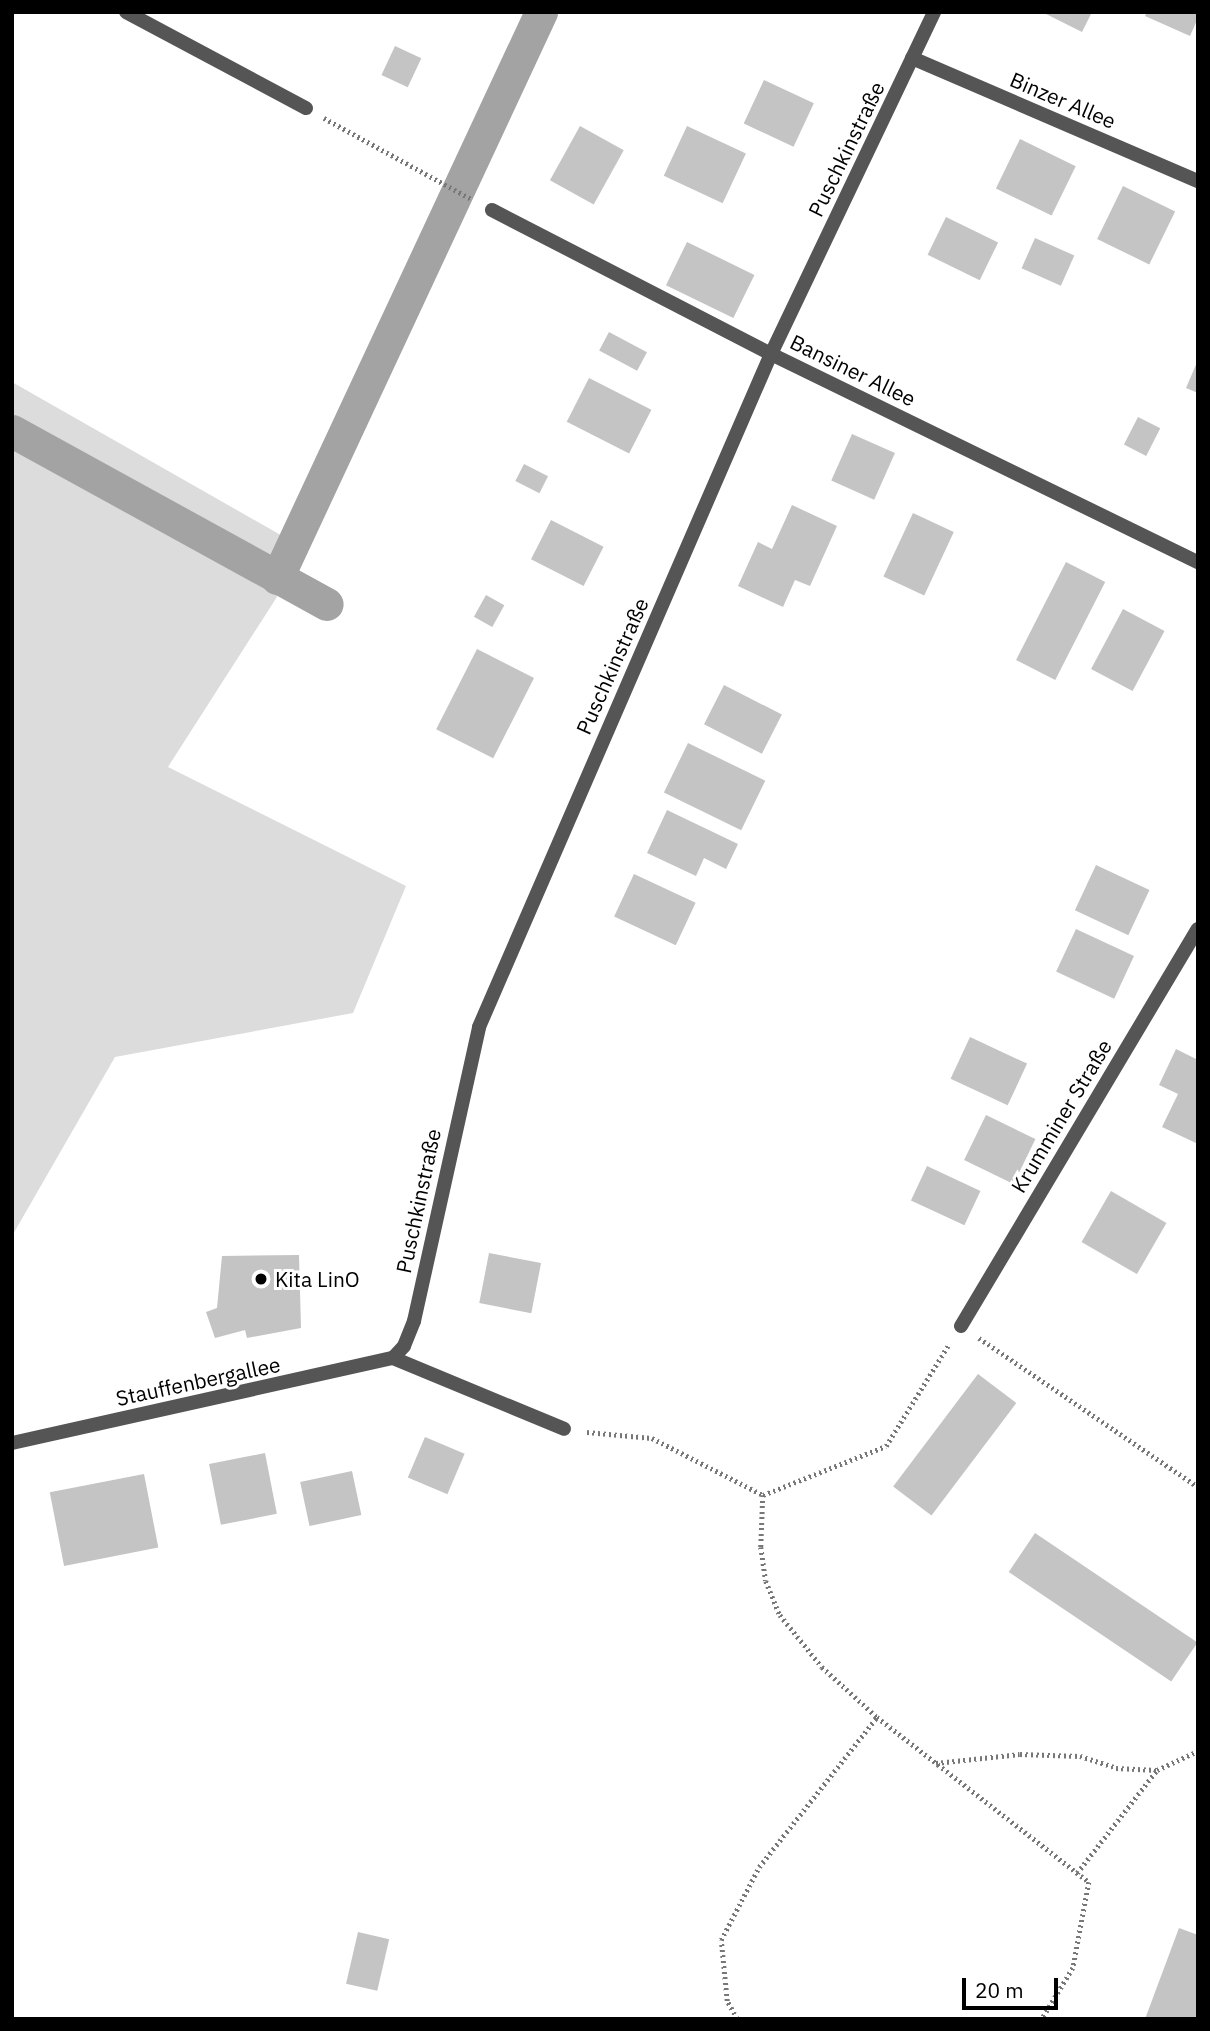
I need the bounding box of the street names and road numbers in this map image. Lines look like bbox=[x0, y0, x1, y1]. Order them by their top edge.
street label: Binzer Allee bbox=[1006, 66, 1120, 134]
street label: Puschkinstraße bbox=[802, 77, 890, 221]
street label: Bansiner Allee bbox=[786, 329, 920, 411]
street label: Puschkinstraße bbox=[571, 594, 653, 738]
street label: Krumminer Straße bbox=[1005, 1035, 1117, 1197]
street label: Puschkinstraße bbox=[390, 1127, 446, 1275]
street label: Stauffenbergallee bbox=[114, 1351, 282, 1411]

